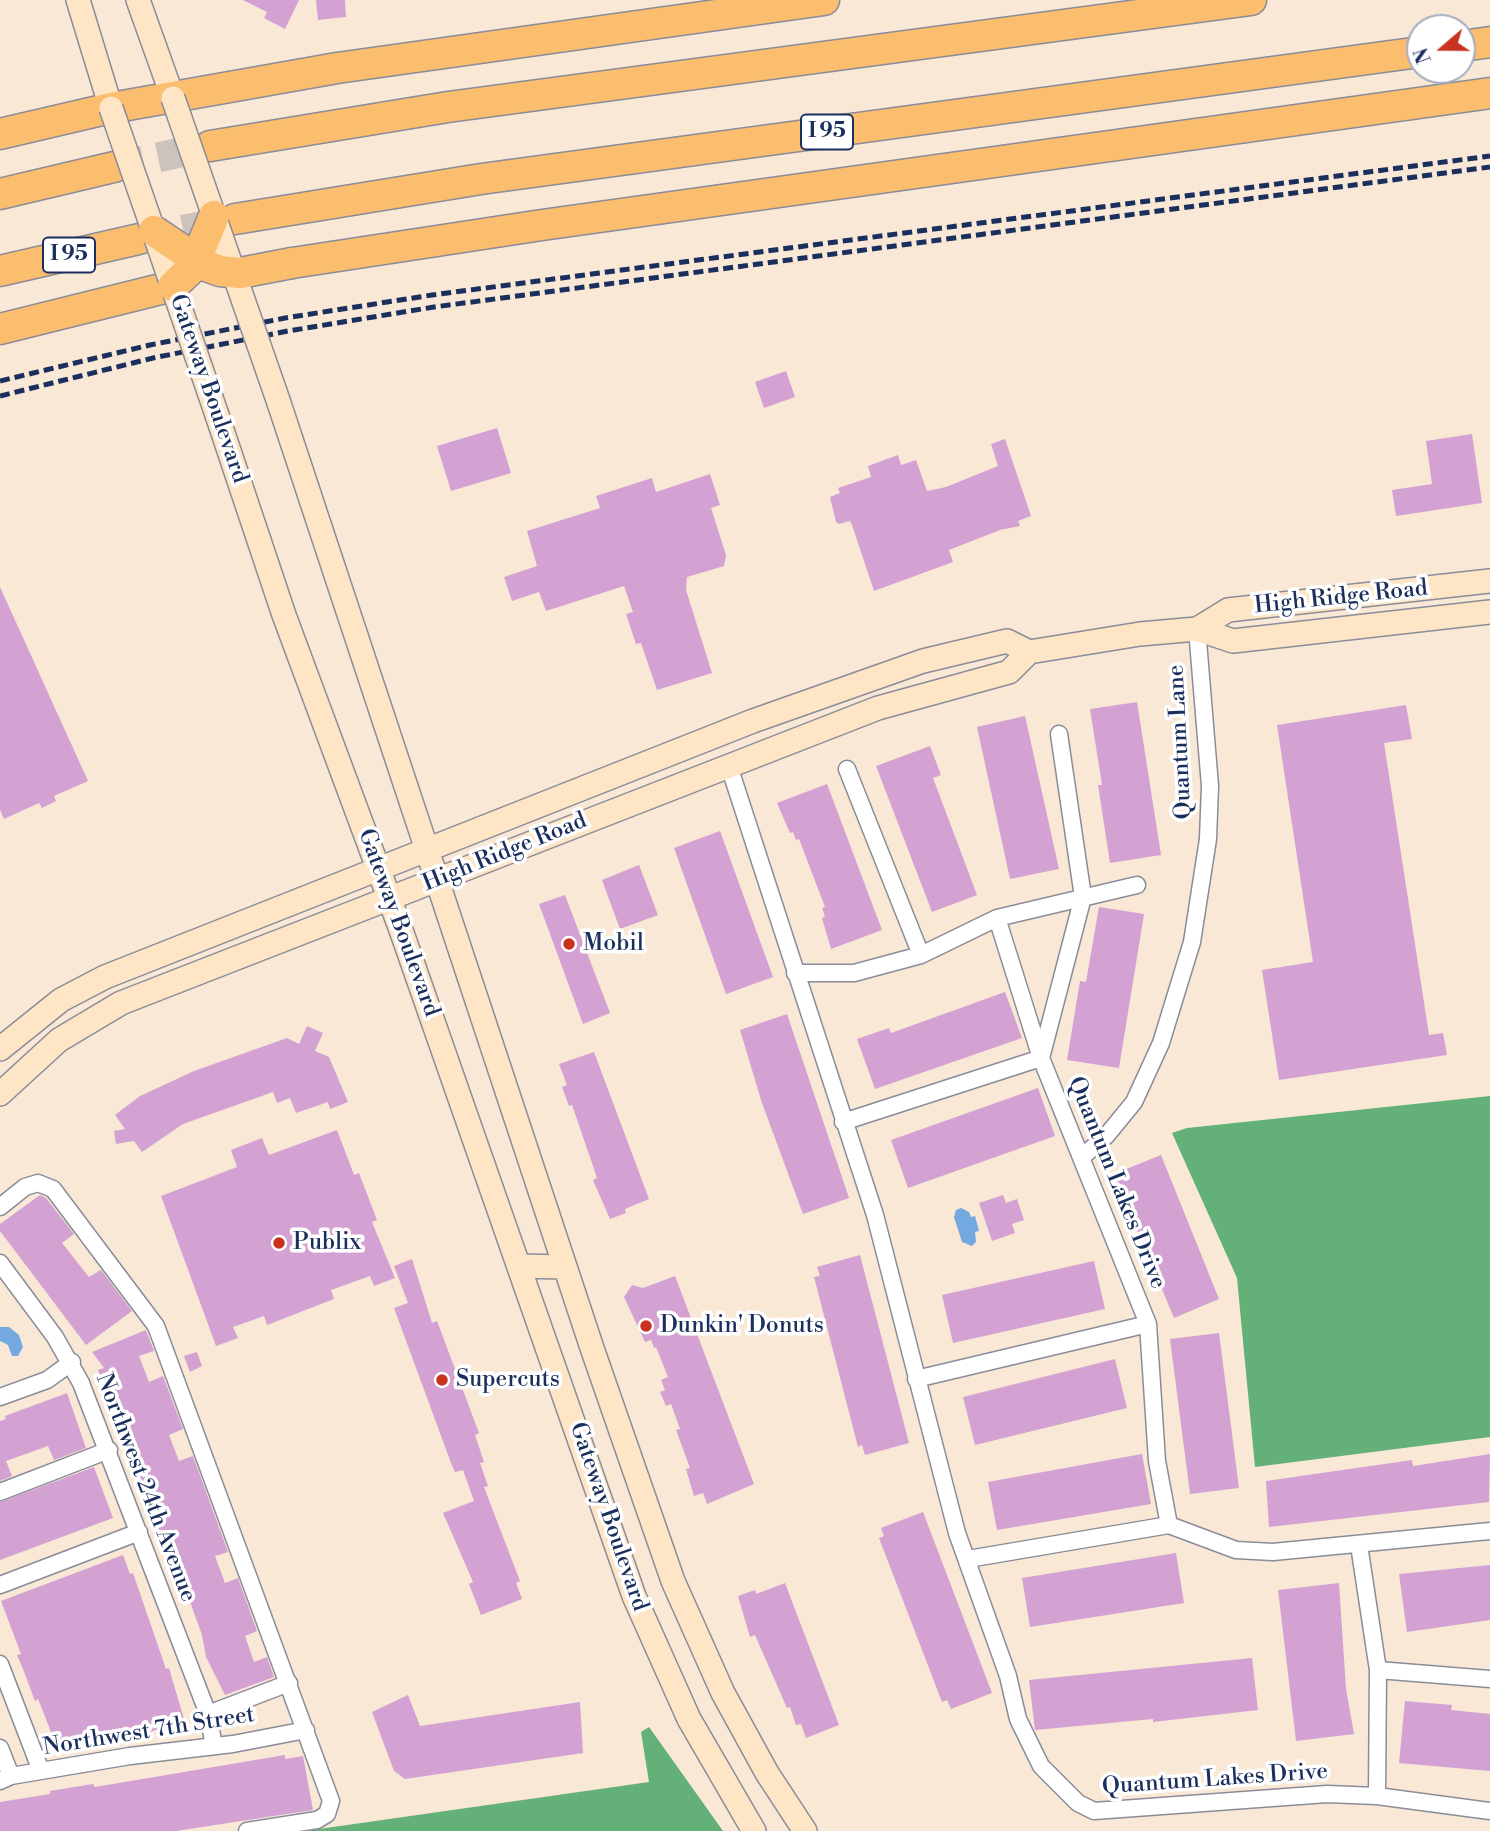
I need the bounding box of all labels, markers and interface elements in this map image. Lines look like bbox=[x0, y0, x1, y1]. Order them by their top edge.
north arrow bbox=[1406, 14, 1476, 84]
text: N bbox=[1409, 44, 1437, 67]
road number: I 95 bbox=[801, 114, 853, 150]
road number: I 95 bbox=[43, 238, 95, 272]
street label: Gateway Boulevard bbox=[163, 291, 253, 487]
street label: High Ridge Road bbox=[1253, 575, 1429, 621]
street label: Quantum Lane bbox=[1163, 664, 1199, 820]
street label: High Ridge Road bbox=[419, 808, 591, 898]
street label: Gateway Boulevard bbox=[351, 825, 445, 1021]
place label: Mobil bbox=[583, 930, 644, 958]
marker: Mobil bbox=[561, 936, 577, 952]
street label: Quantum Lakes Drive bbox=[1061, 1073, 1171, 1293]
place label: Publix bbox=[293, 1229, 361, 1257]
marker: Publix bbox=[271, 1235, 287, 1251]
place label: Dunkin' Donuts bbox=[660, 1312, 824, 1340]
marker: Dunkin' Donuts bbox=[638, 1318, 654, 1334]
place label: Supercuts bbox=[456, 1366, 560, 1394]
street label: Northwest 24th Avenue bbox=[89, 1370, 201, 1606]
marker: Supercuts bbox=[434, 1372, 450, 1388]
street label: Gateway Boulevard bbox=[563, 1419, 653, 1615]
street label: Northwest 7th Street bbox=[41, 1702, 257, 1762]
street label: Quantum Lakes Drive bbox=[1101, 1758, 1329, 1802]

